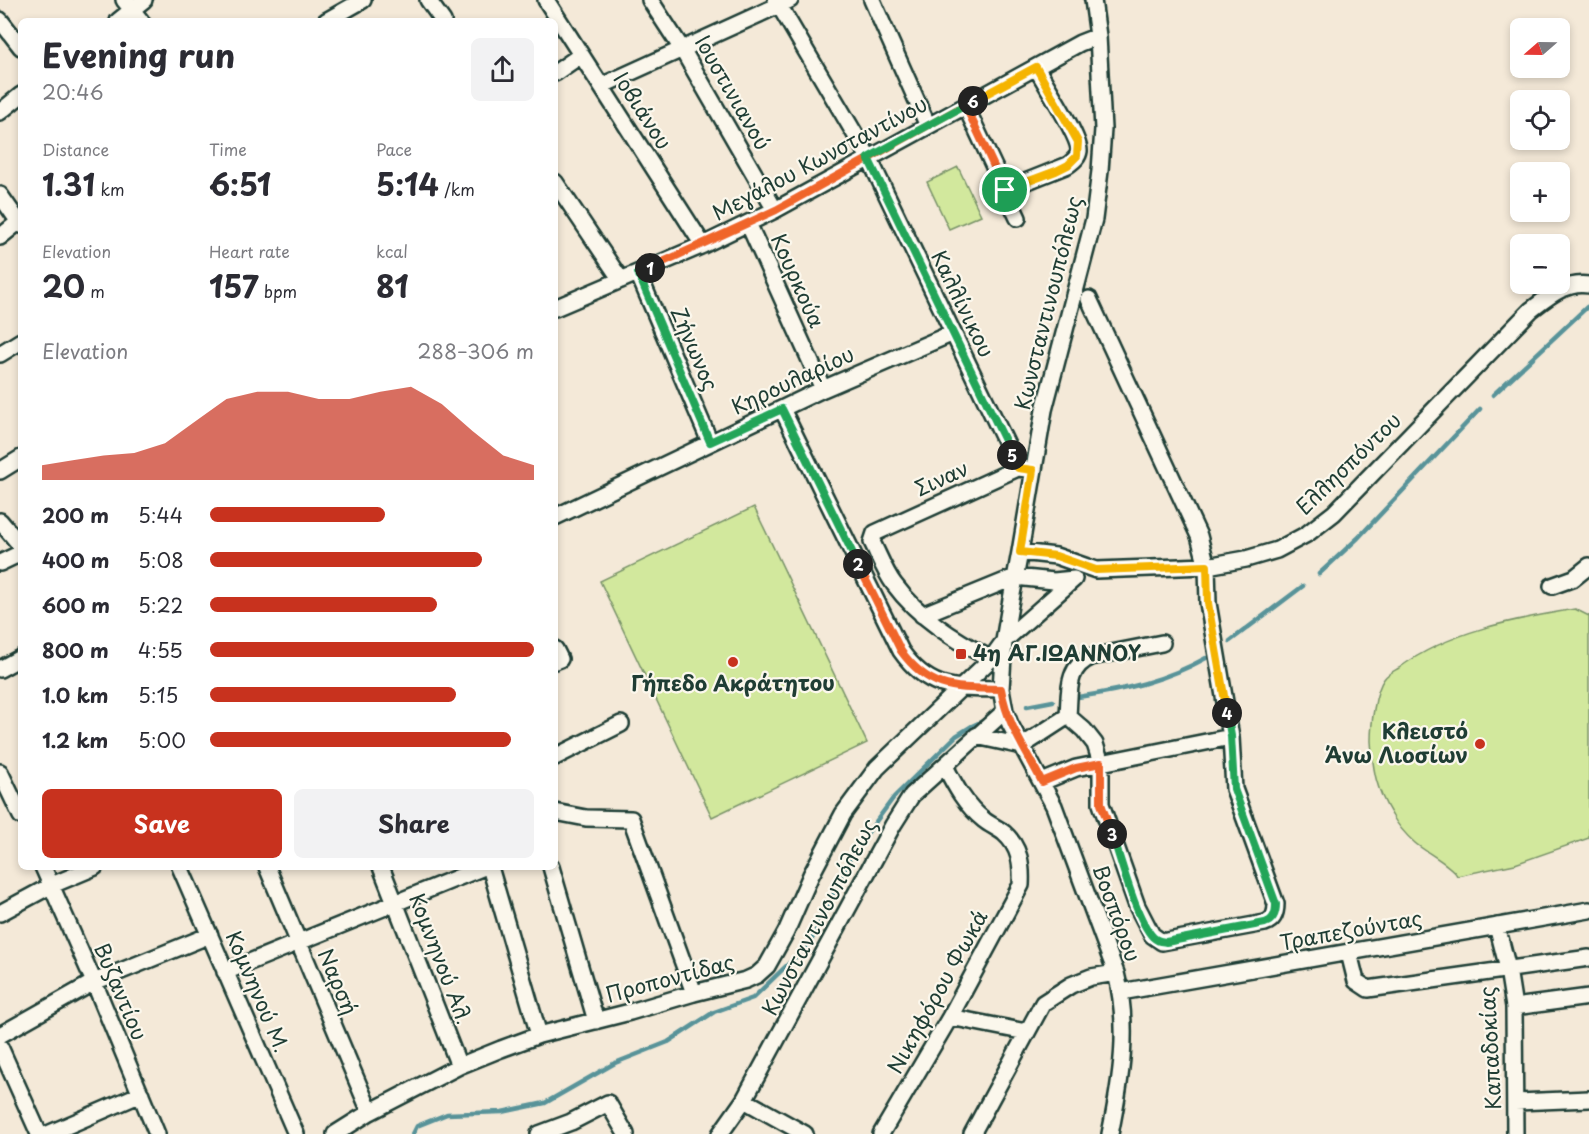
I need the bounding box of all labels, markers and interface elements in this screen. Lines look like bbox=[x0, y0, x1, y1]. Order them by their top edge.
north arrow bbox=[1510, 18, 1570, 78]
map controls bbox=[1510, 18, 1570, 294]
text: Evening run bbox=[42, 29, 235, 79]
street label: Ιουστινιανού bbox=[688, 29, 780, 155]
button: share bbox=[471, 38, 534, 101]
street label: Ιοβιάνου bbox=[607, 65, 681, 155]
text: 20:46 bbox=[42, 77, 104, 107]
pin: 6 bbox=[958, 86, 988, 116]
street label: Μεγάλου Κωνσταντίνου bbox=[706, 87, 932, 228]
text: 6 bbox=[967, 89, 979, 113]
button: locate bbox=[1510, 90, 1570, 150]
text: Distance bbox=[42, 137, 109, 161]
text: Time bbox=[209, 137, 247, 161]
text: Pace bbox=[376, 137, 412, 161]
text: 1.31 bbox=[42, 161, 95, 206]
text: 6:51 bbox=[209, 161, 271, 206]
text: 5:14 bbox=[376, 161, 439, 206]
button: + bbox=[1510, 162, 1570, 222]
pin bbox=[979, 164, 1030, 215]
icon: arrive bbox=[988, 173, 1021, 206]
text: km bbox=[95, 177, 125, 201]
text: /km bbox=[439, 177, 475, 201]
street label: Κωνσταντινουπόλεως bbox=[1005, 192, 1089, 413]
street label: Κουρκούα bbox=[764, 228, 834, 333]
button: − bbox=[1510, 234, 1570, 294]
text: Elevation bbox=[42, 239, 111, 263]
text: Heart rate bbox=[209, 239, 290, 263]
text: kcal bbox=[376, 239, 408, 263]
street label: Καλλίνικου bbox=[924, 244, 1004, 362]
pin: 1 bbox=[635, 253, 665, 283]
text: 1 bbox=[646, 256, 654, 280]
text: 20 bbox=[42, 263, 85, 308]
text: 157 bbox=[209, 263, 259, 308]
text: 81 bbox=[376, 263, 409, 308]
text: m bbox=[85, 279, 105, 303]
text: bpm bbox=[259, 279, 297, 303]
street label: Ζήνωνος bbox=[664, 301, 728, 395]
text: Elevation bbox=[42, 336, 128, 366]
text: 288–306 m bbox=[417, 336, 534, 366]
street label: Κηρουλαρίου bbox=[725, 337, 859, 422]
street label: Ελλησπόντου bbox=[1288, 404, 1408, 521]
pin: 5 bbox=[997, 440, 1027, 470]
text: 5 bbox=[1007, 443, 1017, 467]
street label: Σιναν bbox=[909, 451, 973, 503]
text: 200 m bbox=[42, 500, 109, 530]
text: 5:44 bbox=[138, 500, 183, 530]
text: 400 m bbox=[42, 545, 110, 575]
text: 5:08 bbox=[138, 545, 184, 575]
pin: 2 bbox=[843, 549, 873, 579]
text: 2 bbox=[852, 552, 864, 576]
text: 600 m bbox=[42, 590, 110, 620]
text: 5:22 bbox=[138, 590, 183, 620]
text: 800 m bbox=[42, 635, 109, 665]
text: 4:55 bbox=[138, 635, 183, 665]
place label: 4η ΑΓ.ΙΩΑΝΝΟΥ bbox=[973, 636, 1141, 668]
marker: 4η ΑΓ.ΙΩΑΝΝΟΥ bbox=[954, 647, 968, 661]
marker: Γήπεδο Ακράτητου bbox=[726, 655, 740, 669]
place label: Γήπεδο Ακράτητου bbox=[631, 666, 835, 698]
text: 1.0 km bbox=[42, 680, 109, 710]
text: 5:15 bbox=[138, 680, 178, 710]
pin: 4 bbox=[1212, 698, 1242, 728]
text: 4 bbox=[1222, 701, 1232, 725]
place label: Κλειστό Άνω Λιοσίων bbox=[1325, 714, 1468, 770]
text: 1.2 km bbox=[42, 725, 108, 755]
text: 5:00 bbox=[138, 725, 186, 755]
marker: Κλειστό Άνω Λιοσίων bbox=[1473, 737, 1487, 751]
button: Save bbox=[42, 789, 282, 858]
button: Share bbox=[294, 789, 534, 858]
street label: Κωνσταντινουπόλεως bbox=[753, 812, 884, 1020]
pin: 3 bbox=[1097, 819, 1127, 849]
text: 3 bbox=[1107, 822, 1117, 846]
street label: Βοσπόρου bbox=[1085, 859, 1150, 966]
street label: Κομνηνού Αλ. bbox=[402, 888, 482, 1028]
street label: Τραπεζούντας bbox=[1277, 901, 1425, 957]
street label: Νικηφόρου Φωκά bbox=[878, 903, 995, 1079]
street label: Κομνηνού Μ. bbox=[219, 926, 299, 1057]
street label: Βυζαντίου bbox=[87, 938, 157, 1045]
street label: Ναρσή bbox=[311, 943, 367, 1019]
street label: Προποντίδας bbox=[601, 944, 738, 1010]
street label: Καπαδοκίας bbox=[1470, 985, 1508, 1111]

